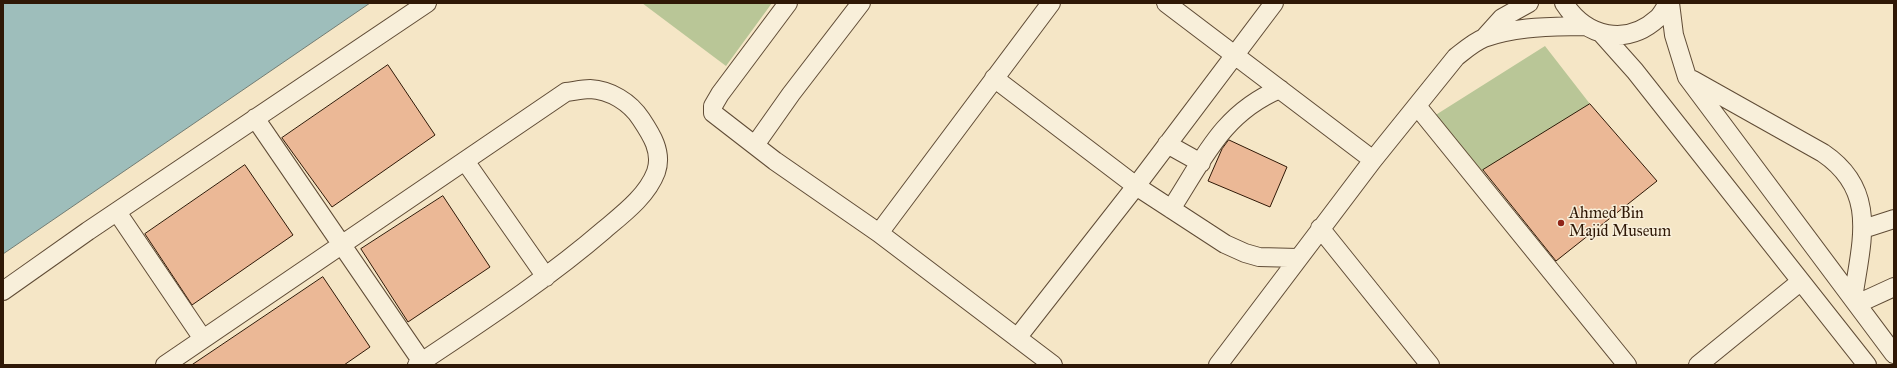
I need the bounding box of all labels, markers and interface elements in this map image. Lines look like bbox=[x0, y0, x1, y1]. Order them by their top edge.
place label: Ahmed Bin Majid Museum bbox=[1569, 204, 1671, 242]
marker: Ahmed Bin Majid Museum bbox=[1556, 218, 1566, 228]

